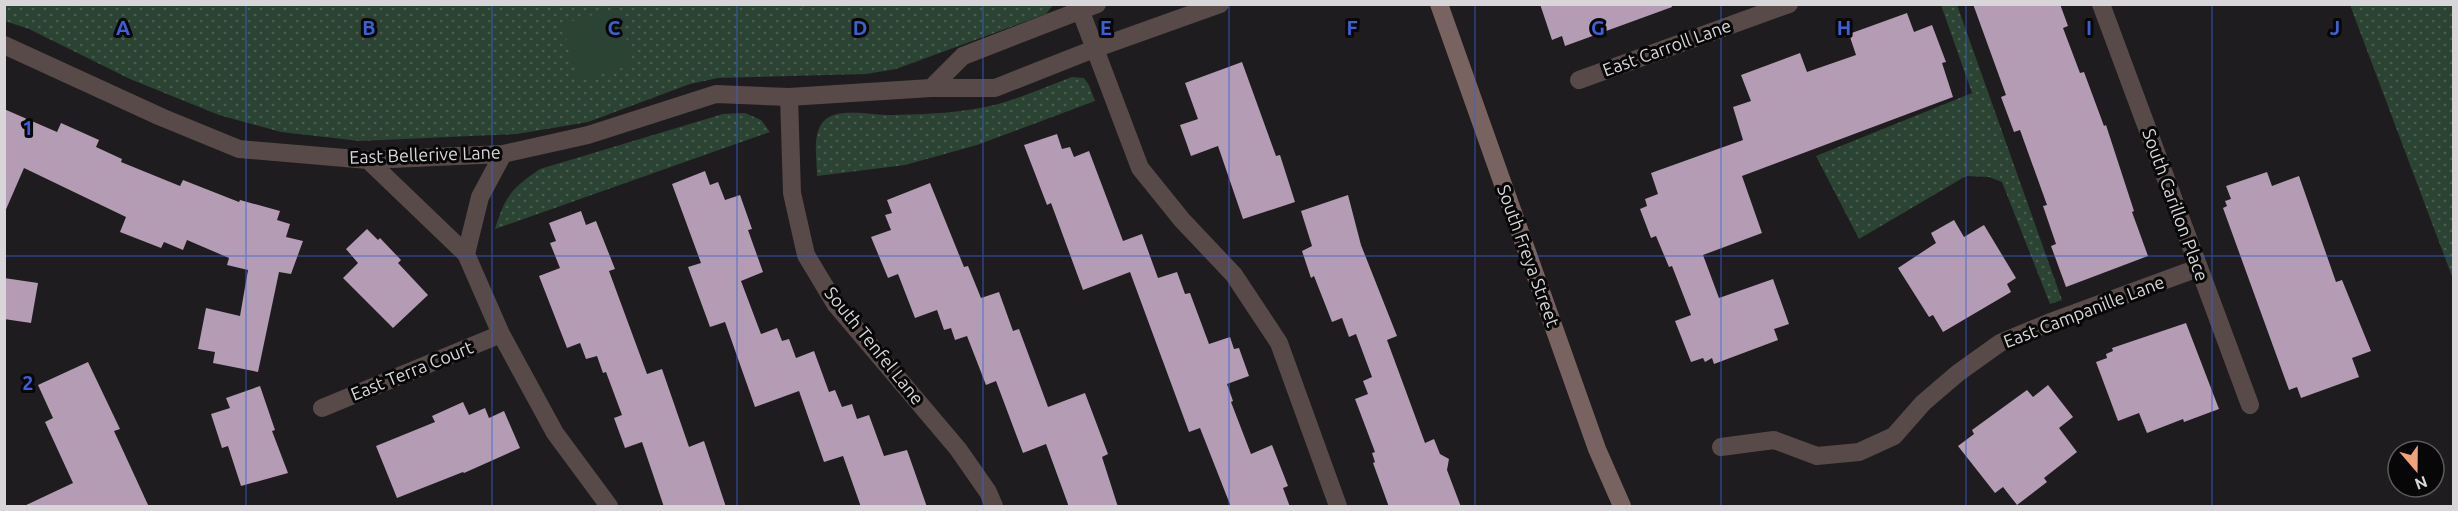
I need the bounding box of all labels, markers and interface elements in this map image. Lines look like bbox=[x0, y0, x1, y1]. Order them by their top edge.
street label: East Carroll Lane bbox=[1600, 15, 1734, 80]
text: A bbox=[116, 16, 130, 39]
text: B bbox=[362, 16, 376, 39]
text: C bbox=[608, 16, 621, 39]
text: D bbox=[853, 16, 867, 39]
text: E bbox=[1100, 16, 1112, 39]
text: F bbox=[1346, 16, 1358, 39]
text: G bbox=[1591, 16, 1605, 39]
text: H bbox=[1837, 16, 1851, 39]
text: I bbox=[2086, 16, 2092, 39]
text: J bbox=[2330, 16, 2340, 39]
text: 1 bbox=[22, 116, 34, 139]
street label: South Carillon Place bbox=[2139, 126, 2213, 284]
street label: East Bellerive Lane bbox=[349, 141, 501, 167]
street label: South Freya Street bbox=[1494, 182, 1564, 330]
street label: East Campanille Lane bbox=[2000, 271, 2167, 351]
street label: South Tenfel Lane bbox=[821, 283, 928, 408]
street label: East Terra Court bbox=[348, 336, 476, 404]
text: 2 bbox=[22, 371, 34, 394]
north arrow bbox=[2386, 439, 2446, 499]
text: N bbox=[2412, 473, 2430, 494]

